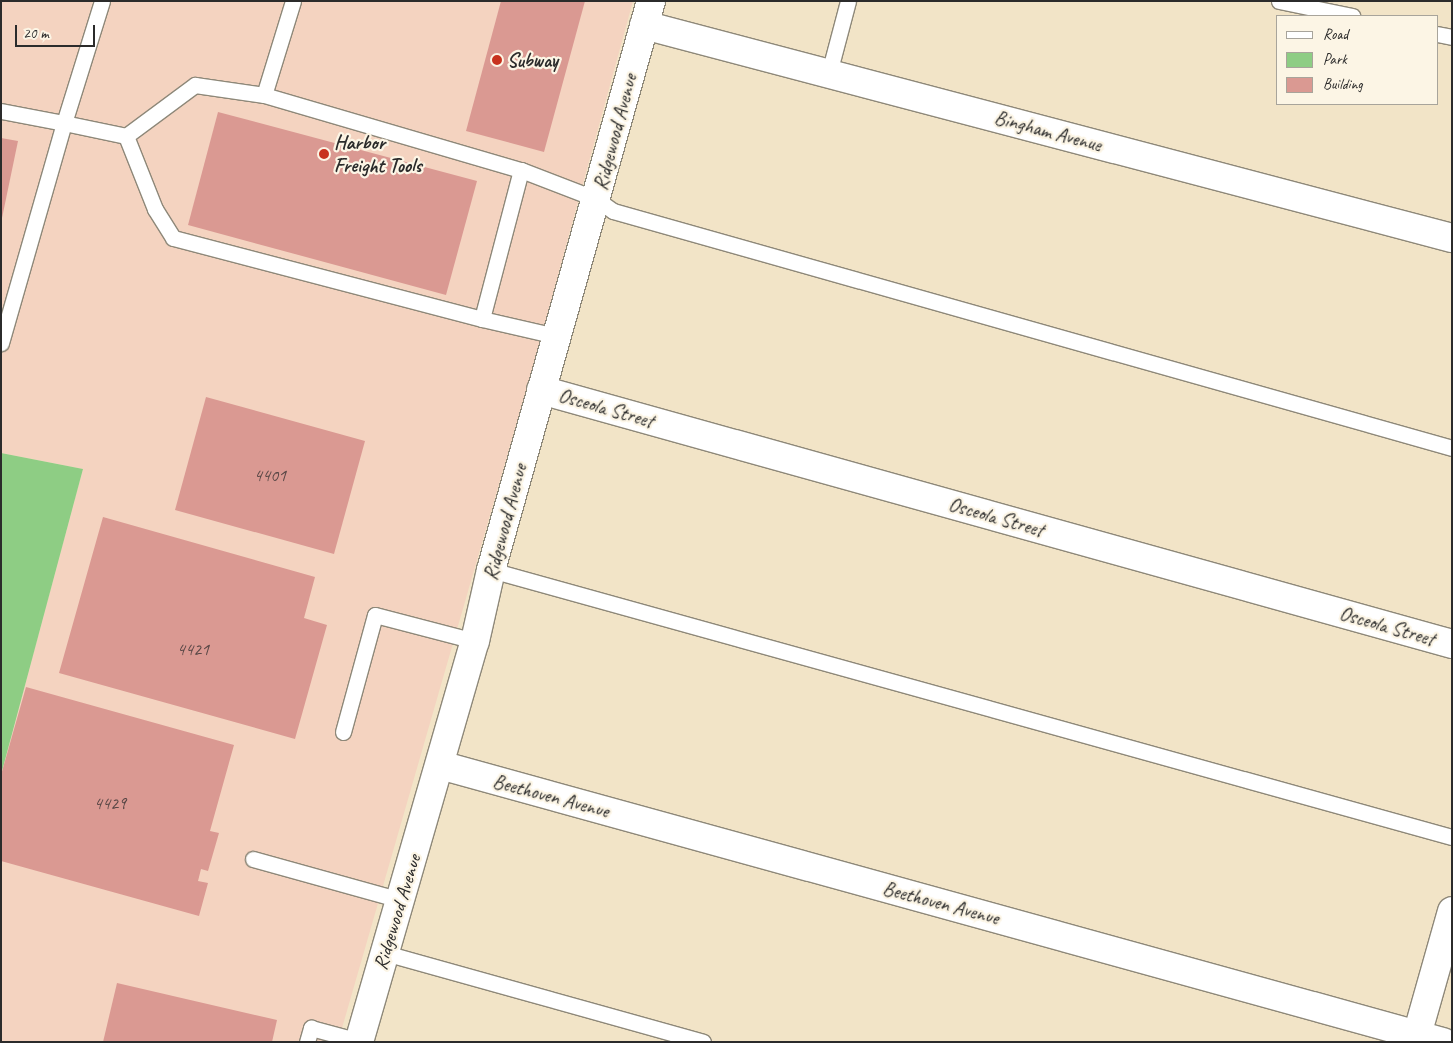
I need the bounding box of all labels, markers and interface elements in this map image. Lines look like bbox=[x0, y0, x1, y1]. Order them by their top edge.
scale bar bbox=[18, 15, 98, 47]
legend bbox=[1276, 15, 1438, 105]
text: 20 m bbox=[23, 24, 49, 43]
text: Road bbox=[1323, 25, 1348, 44]
place label: Subway bbox=[507, 48, 558, 72]
text: Park bbox=[1323, 50, 1347, 69]
marker: Subway bbox=[491, 54, 503, 66]
street label: Ridgewood Avenue bbox=[588, 71, 642, 193]
text: Building bbox=[1323, 75, 1362, 94]
street label: Bingham Avenue bbox=[992, 105, 1104, 157]
place label: Harbor Freight Tools bbox=[334, 130, 421, 177]
marker: Harbor Freight Tools bbox=[318, 148, 330, 160]
street label: Osceola Street bbox=[556, 383, 656, 433]
street label: Ridgewood Avenue bbox=[478, 461, 532, 583]
house number: 4401 bbox=[254, 464, 286, 486]
street label: Osceola Street bbox=[946, 492, 1046, 542]
street label: Osceola Street bbox=[1337, 601, 1437, 651]
house number: 4421 bbox=[177, 638, 209, 660]
street label: Beethoven Avenue bbox=[490, 769, 612, 823]
house number: 4429 bbox=[94, 792, 126, 814]
street label: Ridgewood Avenue bbox=[368, 852, 426, 972]
street label: Beethoven Avenue bbox=[880, 876, 1002, 930]

